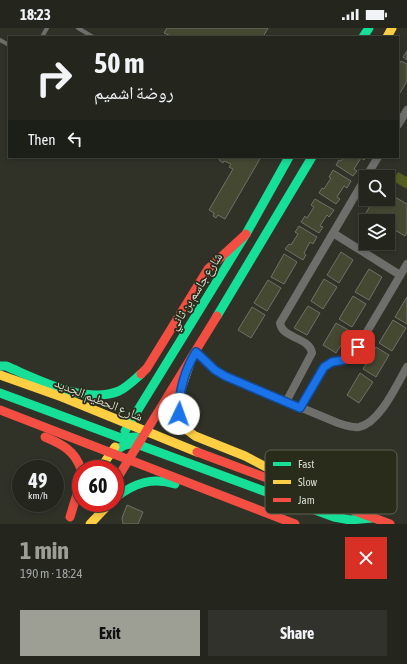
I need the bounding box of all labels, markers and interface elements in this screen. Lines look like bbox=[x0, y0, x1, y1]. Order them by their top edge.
text: 18:23 bbox=[20, 6, 51, 23]
text: 50 m bbox=[94, 47, 144, 79]
icon: right bbox=[28, 52, 80, 104]
text: روضة اشميم bbox=[94, 82, 174, 103]
icon: left bbox=[64, 128, 86, 150]
text: Then bbox=[28, 131, 56, 148]
map controls bbox=[359, 170, 395, 250]
button: search bbox=[359, 170, 395, 206]
button: layers bbox=[359, 214, 395, 250]
street label: شارع جاسم بن ثاني bbox=[166, 250, 228, 335]
pin bbox=[341, 330, 375, 364]
icon: arrive bbox=[347, 336, 369, 358]
street label: شارع الحطيم الجديد bbox=[52, 375, 145, 426]
position arrow bbox=[158, 393, 200, 435]
legend bbox=[265, 450, 397, 514]
text: Fast bbox=[298, 458, 314, 470]
speed limit sign: 60 bbox=[72, 460, 124, 512]
text: 49 bbox=[29, 469, 47, 492]
text: Slow bbox=[298, 476, 317, 488]
text: km/h bbox=[28, 490, 48, 501]
text: Jam bbox=[298, 494, 315, 506]
text: 1 min bbox=[20, 537, 69, 564]
button: close bbox=[345, 537, 387, 579]
text: 190 m · 18:24 bbox=[20, 566, 83, 581]
button: Exit bbox=[20, 610, 200, 656]
button: Share bbox=[208, 610, 387, 656]

